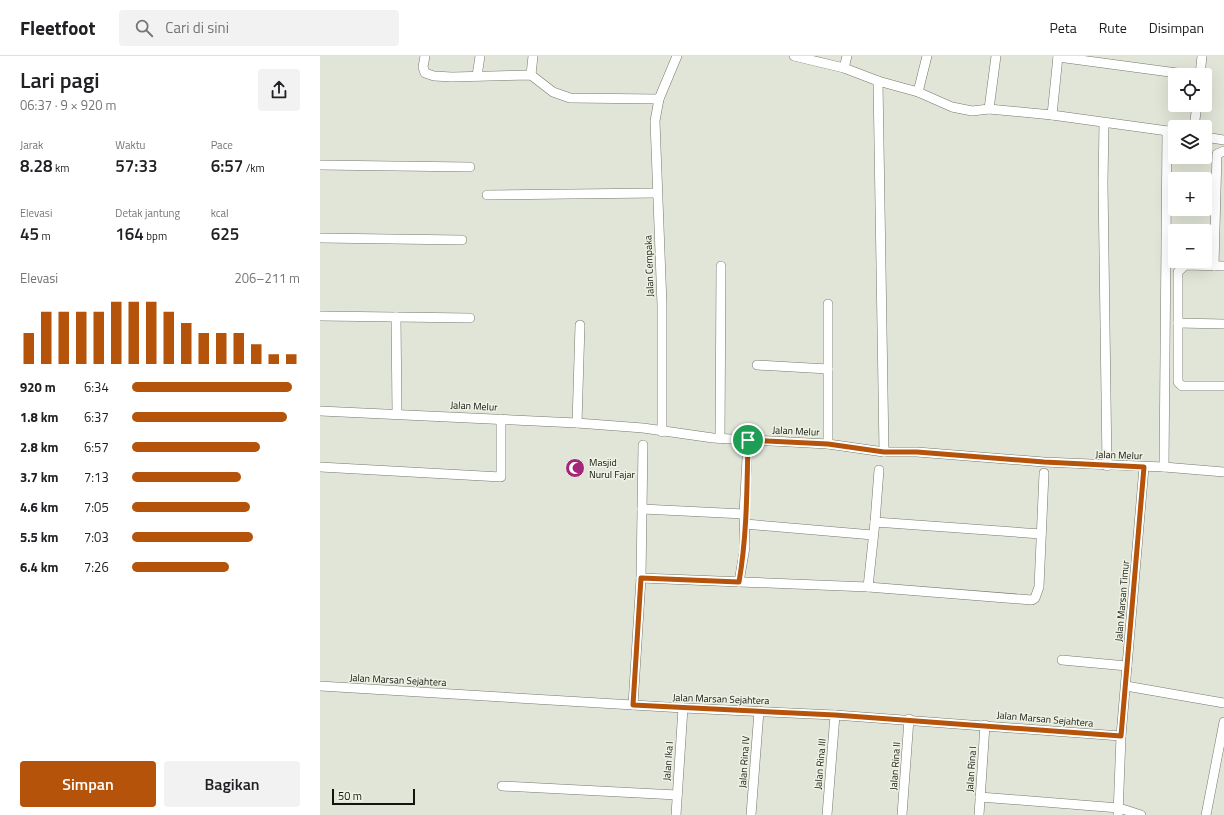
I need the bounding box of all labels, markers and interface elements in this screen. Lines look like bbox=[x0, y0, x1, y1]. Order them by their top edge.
search box bbox=[119, 10, 399, 46]
text: Fleetfoot bbox=[20, 13, 95, 42]
text: Cari di sini bbox=[165, 16, 229, 39]
icon: search bbox=[133, 17, 155, 39]
text: Peta bbox=[1050, 17, 1077, 38]
text: Rute bbox=[1099, 17, 1127, 38]
text: Disimpan bbox=[1149, 17, 1204, 38]
text: Lari pagi bbox=[20, 63, 100, 97]
map controls bbox=[1168, 68, 1212, 268]
button: locate bbox=[1168, 68, 1212, 112]
button: share bbox=[258, 69, 300, 111]
text: 06:37 · 9 × 920 m bbox=[20, 95, 116, 115]
button: layers bbox=[1168, 120, 1212, 164]
text: Jarak bbox=[20, 137, 43, 153]
text: Waktu bbox=[115, 137, 145, 153]
text: Pace bbox=[211, 137, 233, 153]
text: 8.28 bbox=[20, 153, 53, 179]
text: 57:33 bbox=[115, 153, 157, 179]
text: 6:57 bbox=[211, 153, 243, 179]
text: km bbox=[53, 160, 70, 176]
text: /km bbox=[243, 160, 265, 176]
button: + bbox=[1168, 172, 1212, 216]
text: Elevasi bbox=[20, 205, 52, 221]
text: Detak jantung bbox=[115, 205, 180, 221]
text: kcal bbox=[211, 205, 229, 221]
text: 45 bbox=[20, 221, 39, 247]
text: 164 bbox=[115, 221, 144, 247]
text: 625 bbox=[211, 221, 239, 247]
button: − bbox=[1168, 224, 1212, 268]
text: m bbox=[39, 228, 51, 244]
text: bpm bbox=[144, 228, 167, 244]
street label: Jalan Cempaka bbox=[640, 235, 658, 297]
text: Elevasi bbox=[20, 268, 58, 288]
text: 206–211 m bbox=[234, 268, 300, 288]
text: 920 m bbox=[20, 377, 56, 397]
text: 6:34 bbox=[84, 377, 109, 397]
street label: Jalan Melur bbox=[450, 397, 499, 415]
text: 1.8 km bbox=[20, 407, 58, 427]
text: 6:37 bbox=[84, 407, 109, 427]
street label: Jalan Melur bbox=[772, 422, 821, 440]
pin bbox=[731, 423, 765, 457]
icon: arrive bbox=[737, 429, 759, 451]
text: 2.8 km bbox=[20, 437, 58, 457]
text: 6:57 bbox=[84, 437, 109, 457]
street label: Jalan Melur bbox=[1095, 447, 1143, 463]
place label: Masjid Nurul Fajar bbox=[589, 455, 635, 482]
mosque icon: Masjid Nurul Fajar bbox=[564, 457, 586, 479]
text: 3.7 km bbox=[20, 467, 58, 487]
text: 7:13 bbox=[84, 467, 109, 487]
text: 4.6 km bbox=[20, 497, 58, 517]
text: 7:05 bbox=[84, 497, 109, 517]
text: 5.5 km bbox=[20, 527, 58, 547]
text: 7:03 bbox=[84, 527, 109, 547]
text: 6.4 km bbox=[20, 557, 58, 577]
text: 7:26 bbox=[84, 557, 109, 577]
street label: Jalan Marsan Timur bbox=[1111, 559, 1133, 642]
street label: Jalan Marsan Sejahtera bbox=[349, 670, 447, 690]
street label: Jalan Marsan Sejahtera bbox=[672, 690, 770, 708]
street label: Jalan Marsan Sejahtera bbox=[996, 707, 1094, 731]
street label: Jalan Rina IV bbox=[735, 735, 753, 788]
street label: Jalan Rina III bbox=[810, 738, 830, 790]
street label: Jalan Ika I bbox=[659, 741, 677, 781]
street label: Jalan Rina II bbox=[886, 741, 904, 791]
street label: Jalan Rina I bbox=[962, 745, 980, 793]
button: Simpan bbox=[20, 761, 156, 807]
button: Bagikan bbox=[164, 761, 300, 807]
scale bar bbox=[332, 787, 415, 806]
text: 50 m bbox=[338, 788, 362, 804]

